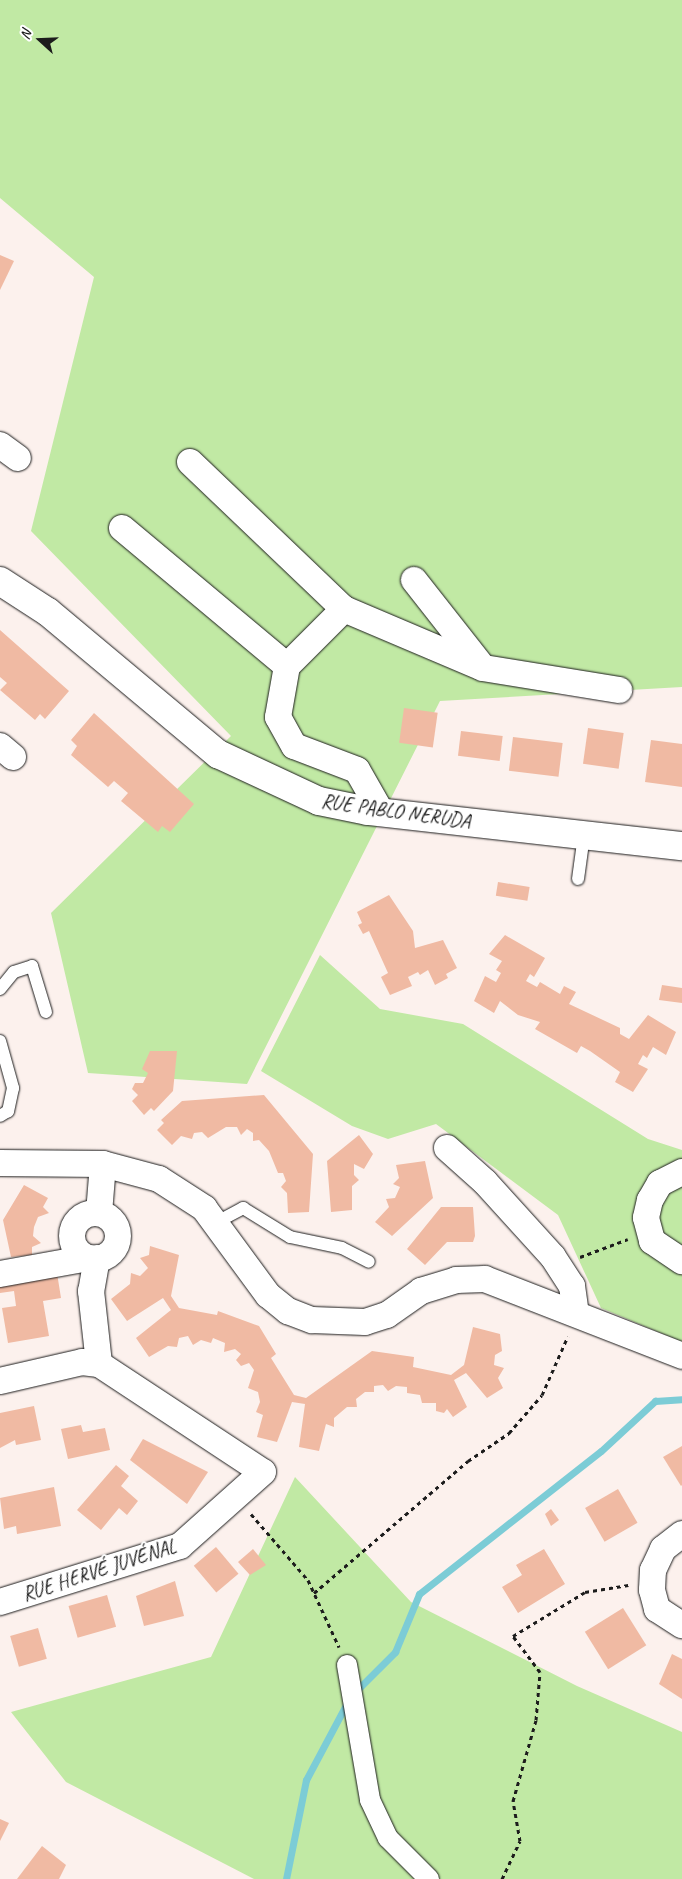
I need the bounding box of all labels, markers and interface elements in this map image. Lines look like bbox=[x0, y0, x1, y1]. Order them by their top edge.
north arrow bbox=[15, 15, 65, 65]
text: N bbox=[16, 28, 35, 42]
street label: RUE PABLO NERUDA bbox=[320, 789, 472, 833]
street label: RUE HERVÉ JUVÉNAL bbox=[19, 1534, 179, 1606]

